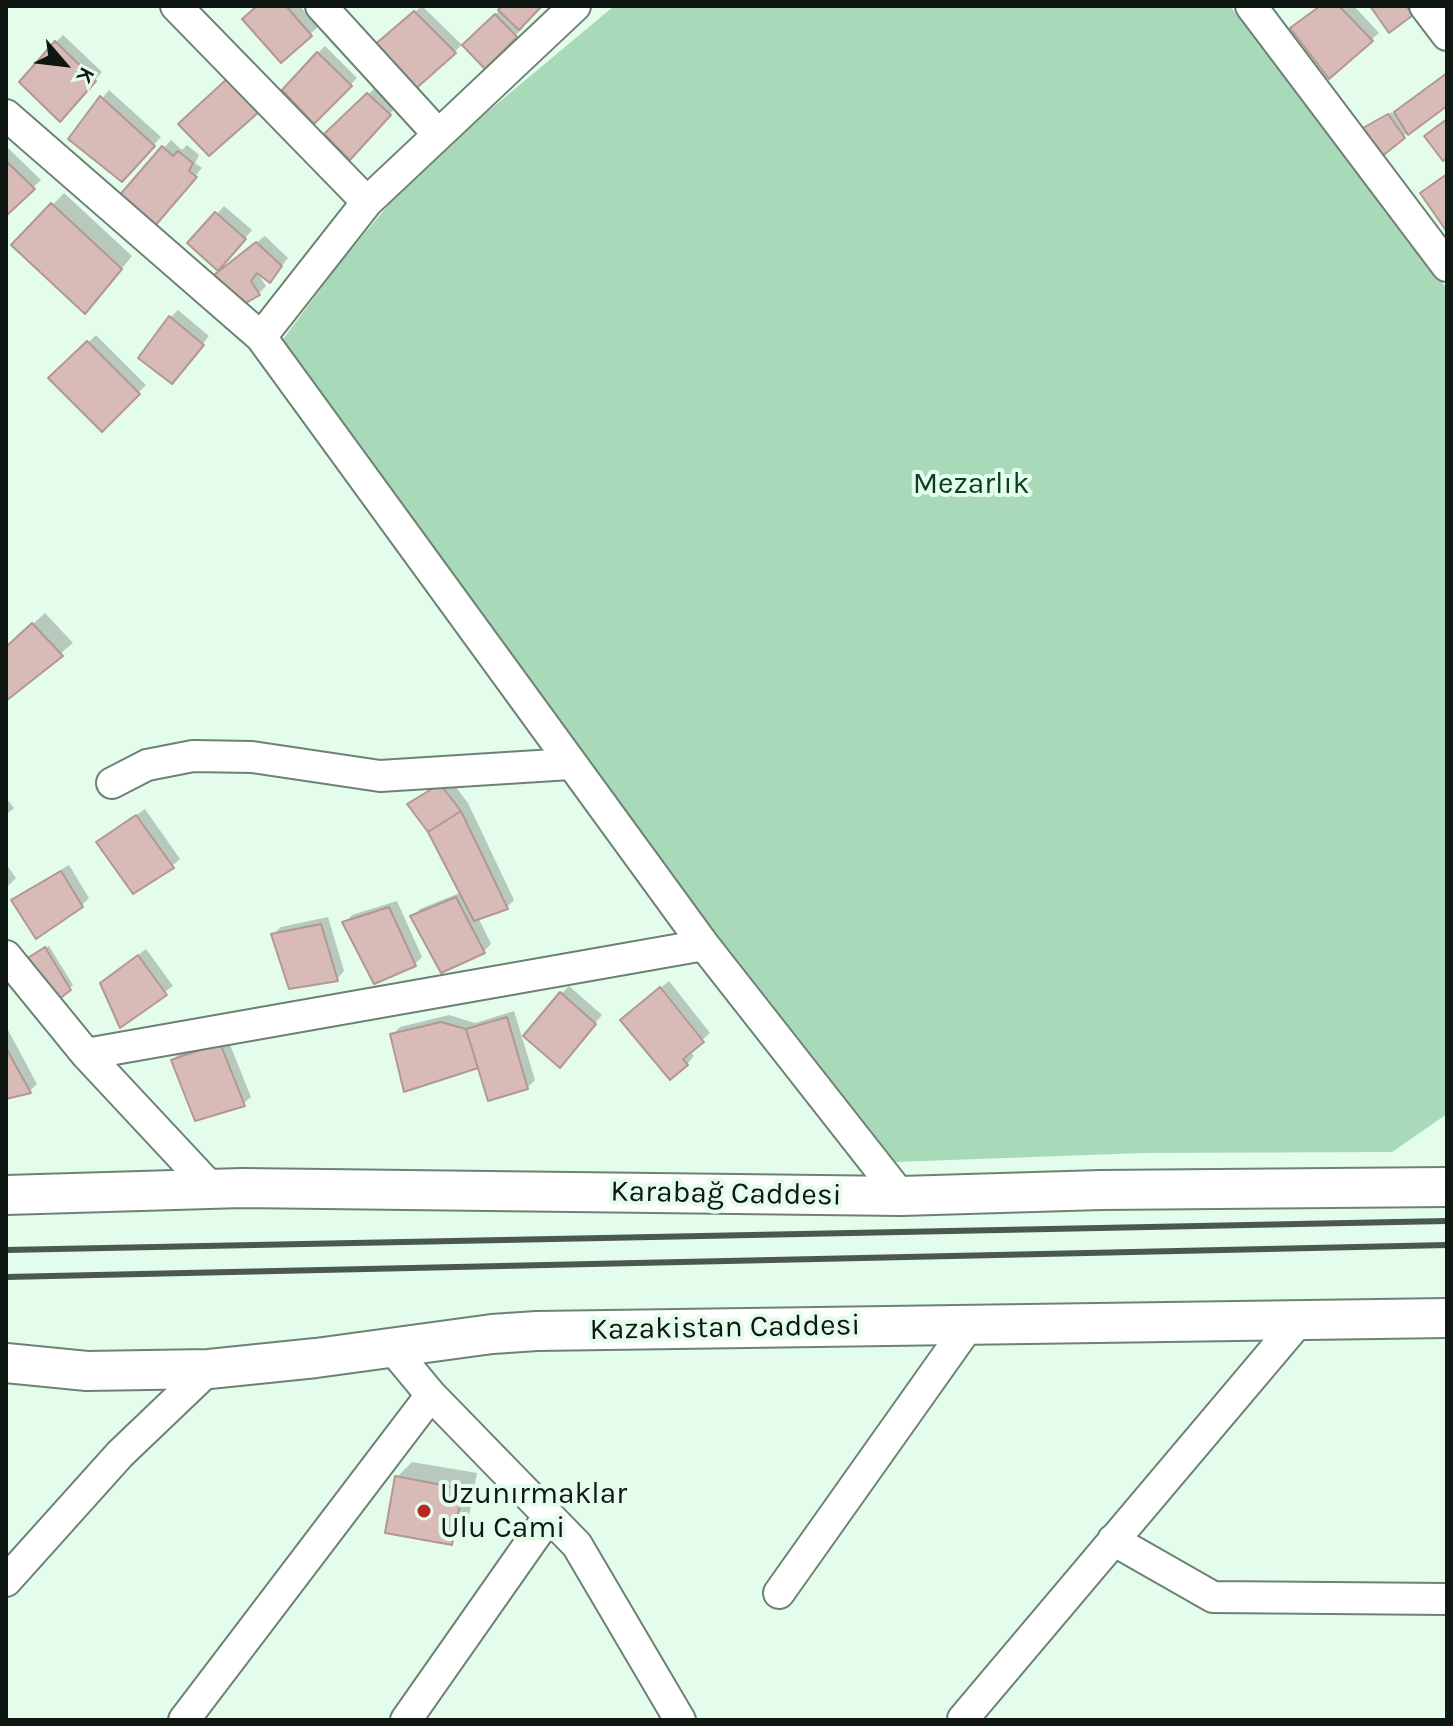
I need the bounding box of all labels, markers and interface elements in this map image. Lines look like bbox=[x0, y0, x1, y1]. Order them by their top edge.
north arrow bbox=[24, 24, 104, 104]
text: K bbox=[70, 63, 100, 88]
park label: Mezarlık bbox=[913, 466, 1029, 502]
street label: Karabağ Caddesi bbox=[610, 1174, 842, 1214]
street label: Kazakistan Caddesi bbox=[589, 1308, 861, 1348]
place label: Uzunırmaklar Ulu Cami bbox=[440, 1476, 627, 1546]
marker: Uzunırmaklar Ulu Cami bbox=[415, 1502, 433, 1520]

